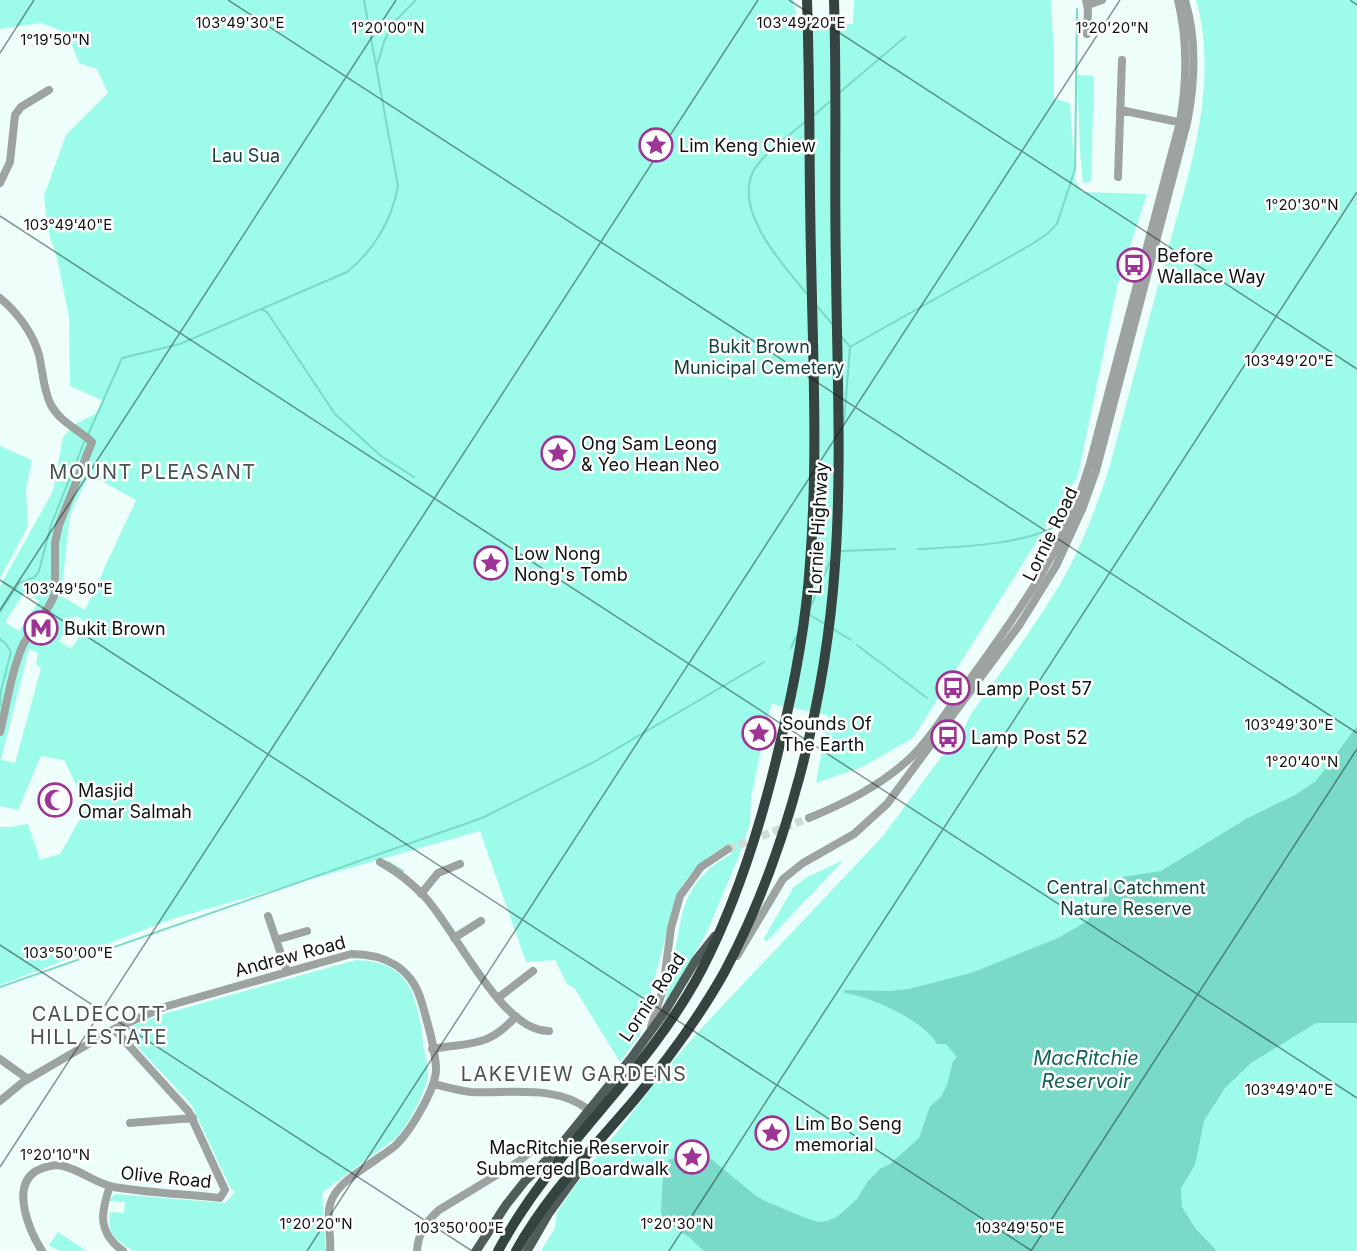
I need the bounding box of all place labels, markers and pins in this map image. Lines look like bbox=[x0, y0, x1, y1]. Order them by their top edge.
place icon: Lim Keng Chiew bbox=[638, 127, 674, 163]
place label: Lim Keng Chiew bbox=[679, 135, 816, 156]
place label: Before Wallace Way bbox=[1157, 245, 1265, 287]
bus stop icon: Before Wallace Way bbox=[1116, 247, 1152, 283]
place label: Ong Sam Leong & Yeo Hean Neo bbox=[581, 433, 720, 475]
place icon: Ong Sam Leong & Yeo Hean Neo bbox=[540, 435, 576, 471]
place label: Low Nong Nong's Tomb bbox=[514, 543, 628, 585]
place icon: Low Nong Nong's Tomb bbox=[473, 545, 509, 581]
metro station icon: Bukit Brown bbox=[23, 610, 59, 646]
place label: Bukit Brown bbox=[64, 618, 166, 639]
bus stop icon: Lamp Post 57 bbox=[935, 670, 971, 706]
place label: Lamp Post 57 bbox=[976, 678, 1092, 699]
place label: Sounds Of The Earth bbox=[782, 713, 872, 755]
place icon: Sounds Of The Earth bbox=[741, 715, 777, 751]
bus stop icon: Lamp Post 52 bbox=[930, 719, 966, 755]
place label: Lamp Post 52 bbox=[971, 727, 1088, 748]
place label: Masjid Omar Salmah bbox=[78, 780, 192, 822]
mosque icon: Masjid Omar Salmah bbox=[37, 782, 73, 818]
place label: Lim Bo Seng memorial bbox=[795, 1113, 902, 1155]
place icon: Lim Bo Seng memorial bbox=[754, 1115, 790, 1151]
place label: MacRitchie Reservoir Submerged Boardwalk bbox=[476, 1137, 669, 1179]
place icon: MacRitchie Reservoir Submerged Boardwalk bbox=[674, 1139, 710, 1175]

